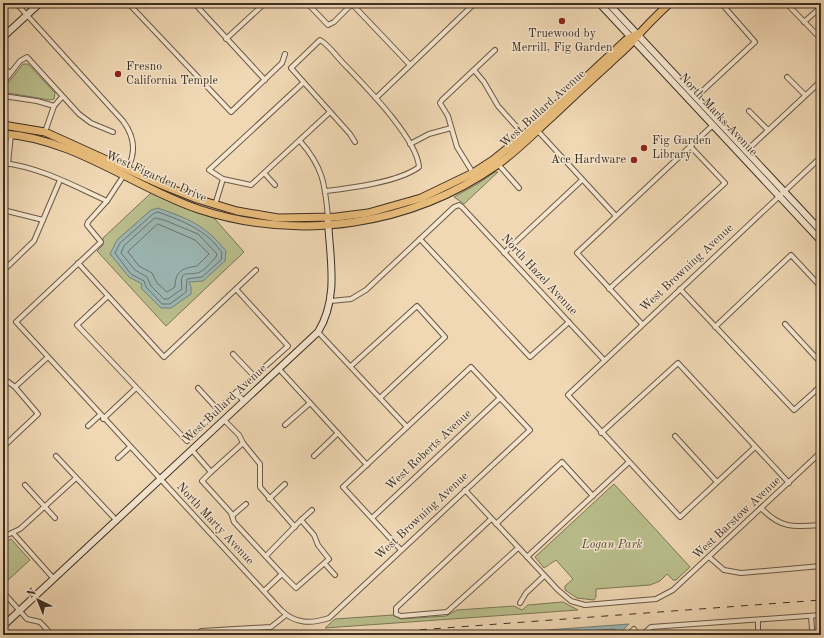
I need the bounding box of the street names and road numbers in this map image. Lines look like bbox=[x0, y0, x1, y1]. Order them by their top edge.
street label: West Bullard Avenue bbox=[498, 68, 588, 150]
street label: North Marks Avenue bbox=[677, 71, 760, 159]
street label: West Figarden Drive bbox=[104, 149, 209, 205]
street label: West Browning Avenue bbox=[638, 222, 736, 314]
street label: North Hazel Avenue bbox=[499, 232, 580, 318]
street label: West Bullard Avenue bbox=[181, 362, 270, 446]
street label: West Roberts Avenue bbox=[384, 407, 474, 493]
street label: West Browning Avenue bbox=[373, 470, 471, 562]
street label: West Barstow Avenue bbox=[691, 474, 784, 562]
street label: North Marty Avenue bbox=[174, 481, 256, 568]

